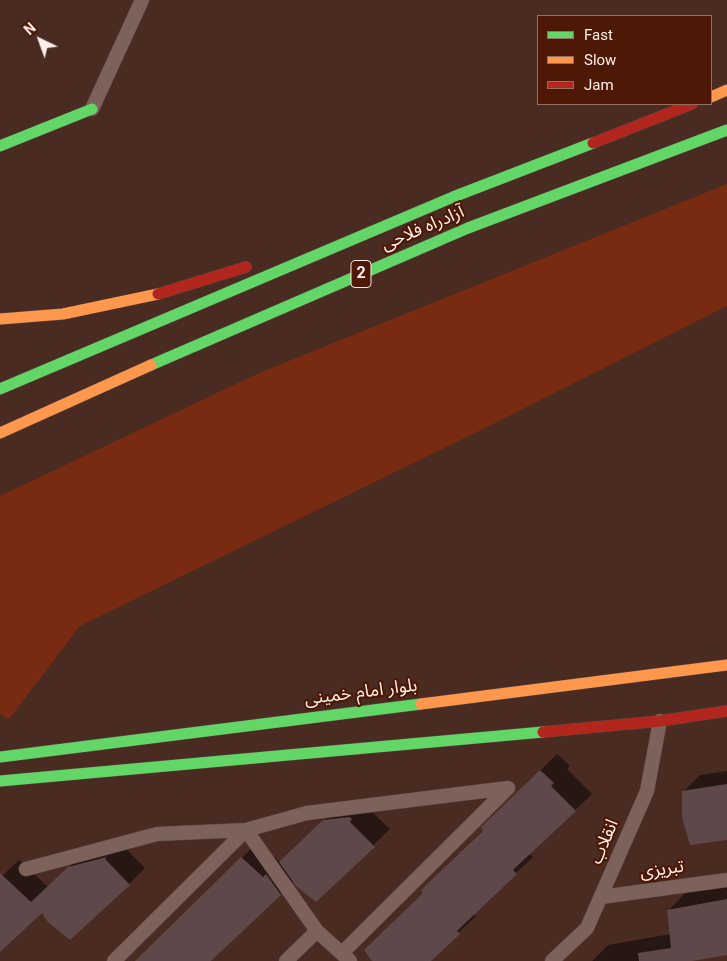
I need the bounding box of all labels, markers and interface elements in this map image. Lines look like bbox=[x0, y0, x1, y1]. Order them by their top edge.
north arrow bbox=[15, 15, 65, 65]
legend bbox=[537, 15, 712, 105]
text: N bbox=[21, 20, 39, 38]
text: Fast bbox=[584, 26, 613, 44]
text: Slow bbox=[584, 51, 616, 69]
text: Jam bbox=[584, 76, 614, 94]
street label: آزادراه فلاحی bbox=[378, 202, 468, 256]
road number: 2 bbox=[351, 260, 371, 288]
street label: بلوار امام خمینی bbox=[303, 675, 419, 711]
street label: انقلاب bbox=[586, 816, 624, 868]
street label: تبریزی bbox=[639, 856, 685, 884]

